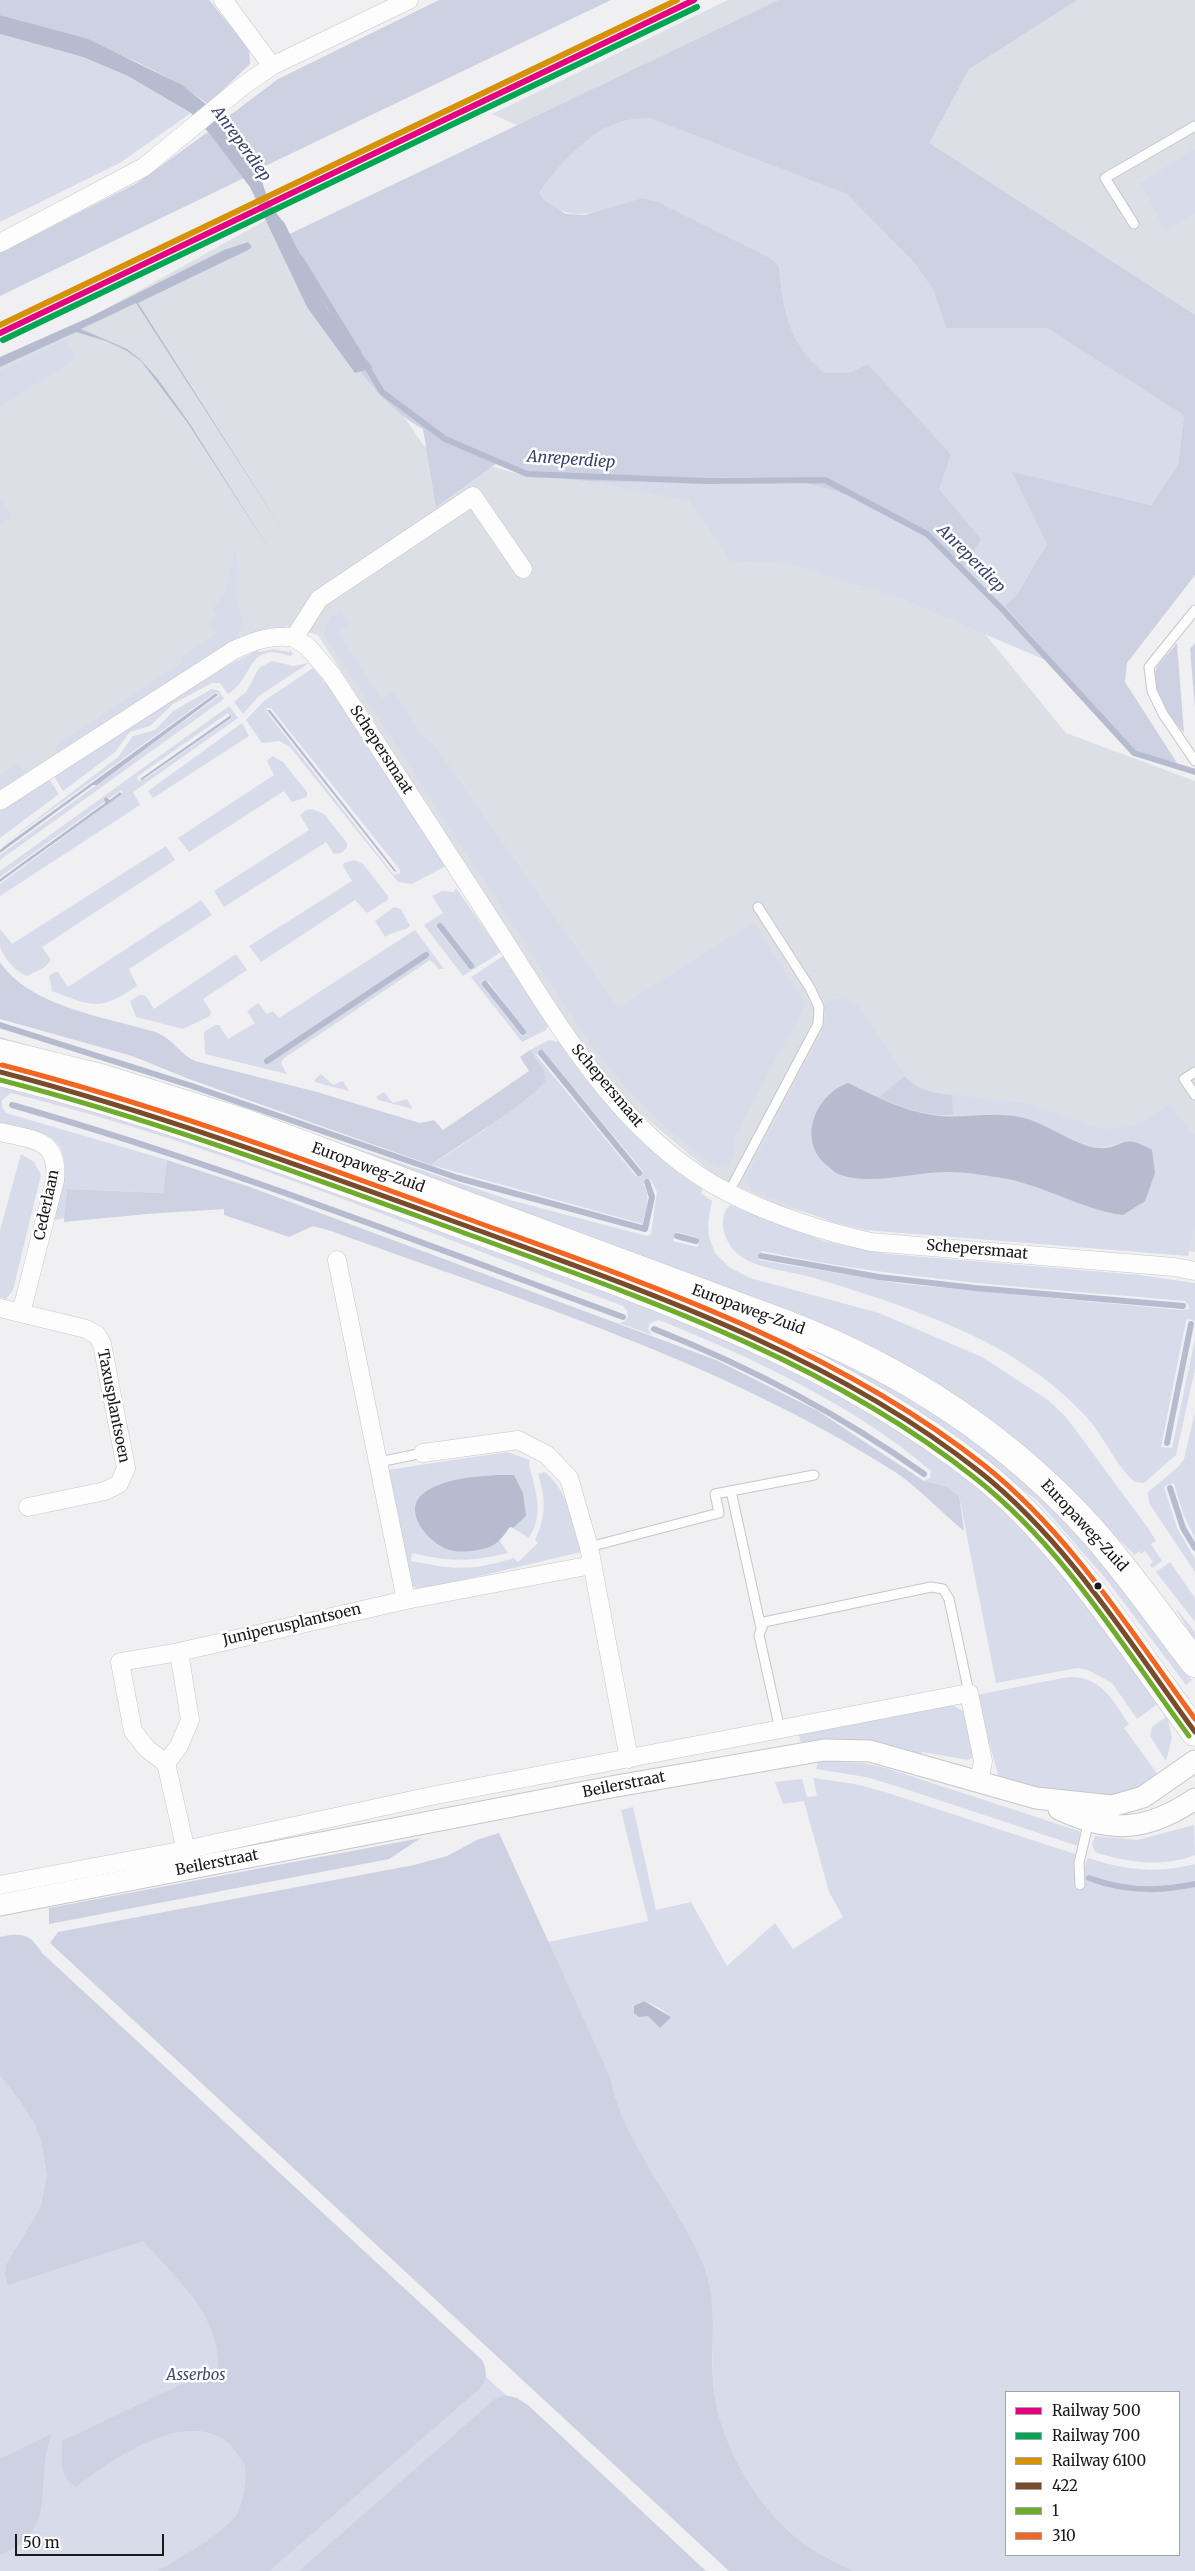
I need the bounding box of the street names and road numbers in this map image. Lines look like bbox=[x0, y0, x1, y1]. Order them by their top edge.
street label: Schepersmaat bbox=[346, 702, 416, 798]
street label: Schepersmaat bbox=[567, 1041, 647, 1131]
street label: Europaweg-Zuid bbox=[309, 1139, 427, 1197]
street label: Cederlaan bbox=[31, 1168, 63, 1242]
street label: Schepersmaat bbox=[925, 1237, 1029, 1263]
street label: Europaweg-Zuid bbox=[689, 1281, 807, 1339]
street label: Taxusplantsoen bbox=[93, 1348, 133, 1464]
street label: Europaweg-Zuid bbox=[1037, 1476, 1131, 1576]
street label: Juniperusplantsoen bbox=[221, 1600, 363, 1650]
street label: Beilerstraat bbox=[581, 1768, 667, 1802]
street label: Beilerstraat bbox=[174, 1846, 260, 1880]

